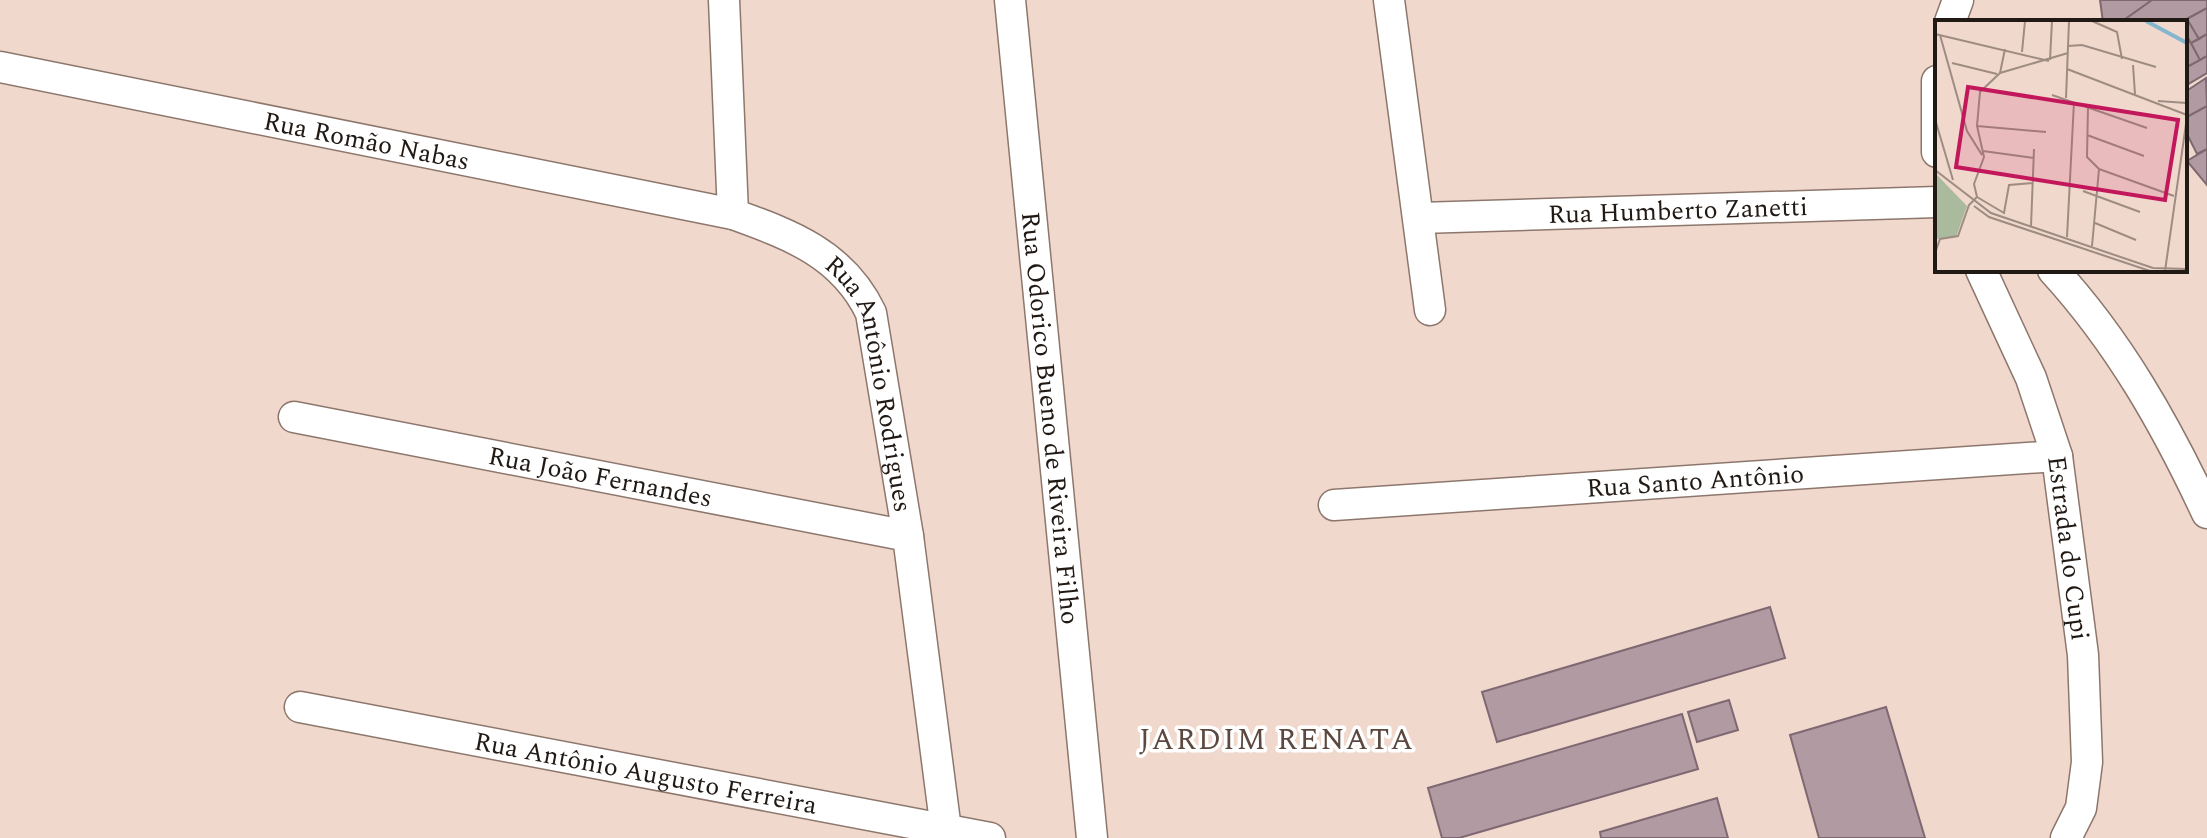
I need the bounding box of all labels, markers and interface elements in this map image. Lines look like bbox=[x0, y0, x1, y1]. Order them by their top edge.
inset map bbox=[1935, 20, 2187, 272]
street label: Rua Romão Nabas bbox=[260, 101, 473, 182]
street label: Rua Humberto Zanetti bbox=[1547, 187, 1808, 235]
street label: Rua Odorico Bueno de Riveira Filho bbox=[1010, 210, 1090, 626]
street label: Rua Antônio Rodrigues bbox=[815, 246, 923, 515]
street label: Rua João Fernandes bbox=[485, 436, 716, 519]
street label: Estrada do Cupi bbox=[2036, 453, 2100, 643]
street label: Rua Santo Antônio bbox=[1585, 454, 1805, 509]
district label: JARDIM RENATA bbox=[1139, 717, 1415, 763]
street label: Rua Antônio Augusto Ferreira bbox=[471, 722, 821, 826]

